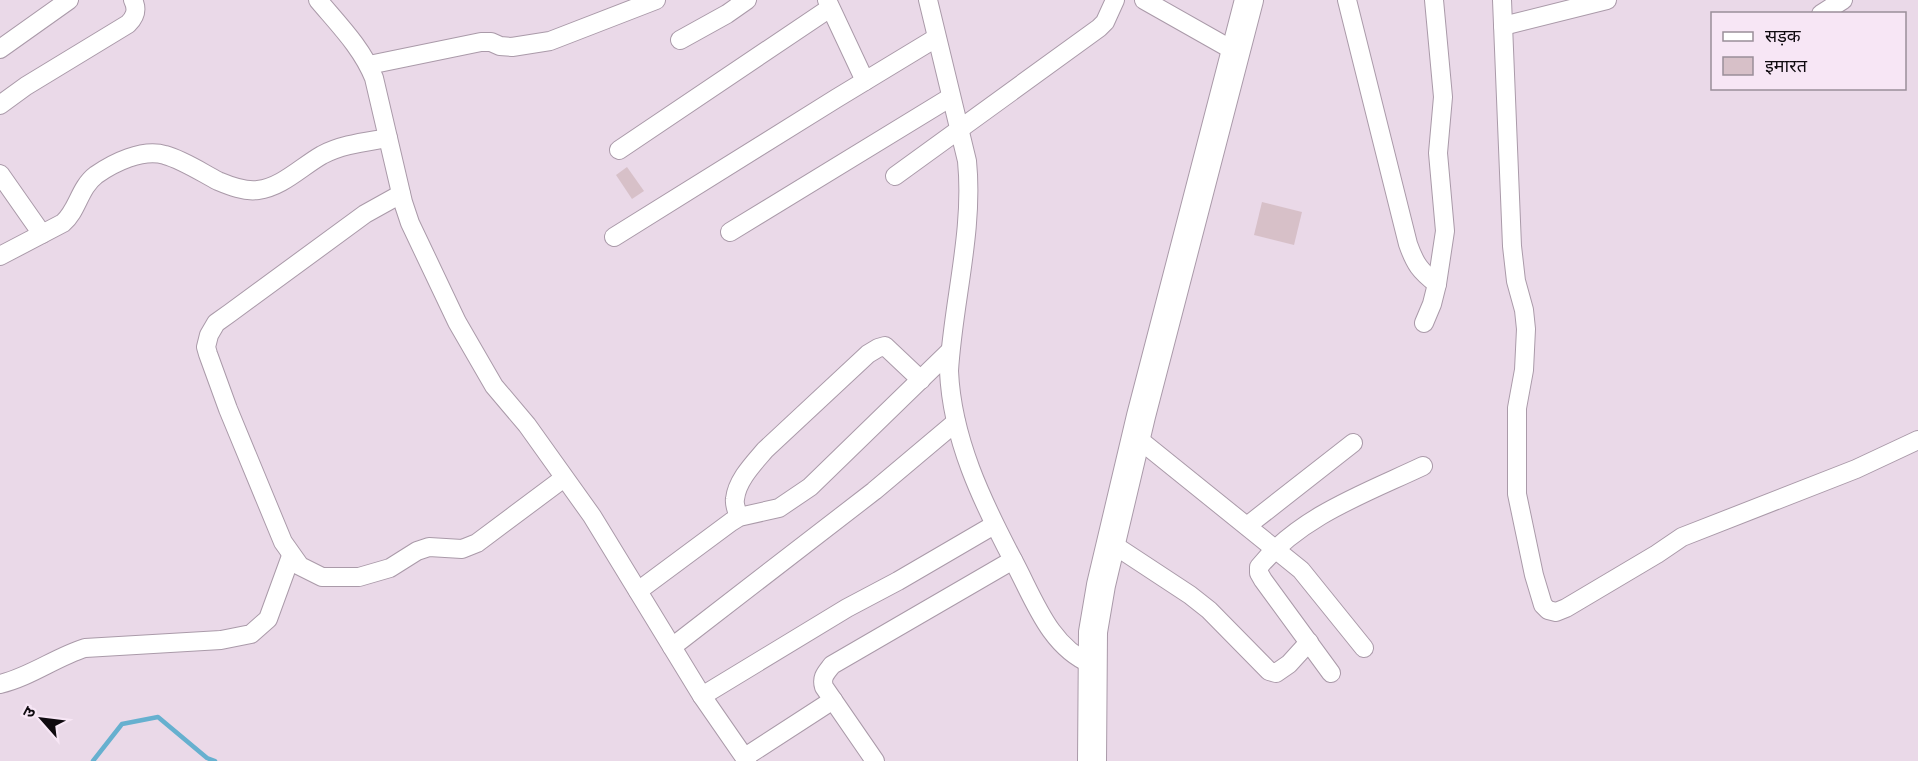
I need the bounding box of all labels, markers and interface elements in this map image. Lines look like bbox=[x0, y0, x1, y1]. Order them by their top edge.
legend bbox=[1711, 12, 1906, 90]
text: सड़क bbox=[1765, 23, 1802, 47]
text: इमारत bbox=[1765, 53, 1808, 77]
north arrow bbox=[12, 689, 72, 749]
text: उ bbox=[17, 702, 41, 721]

